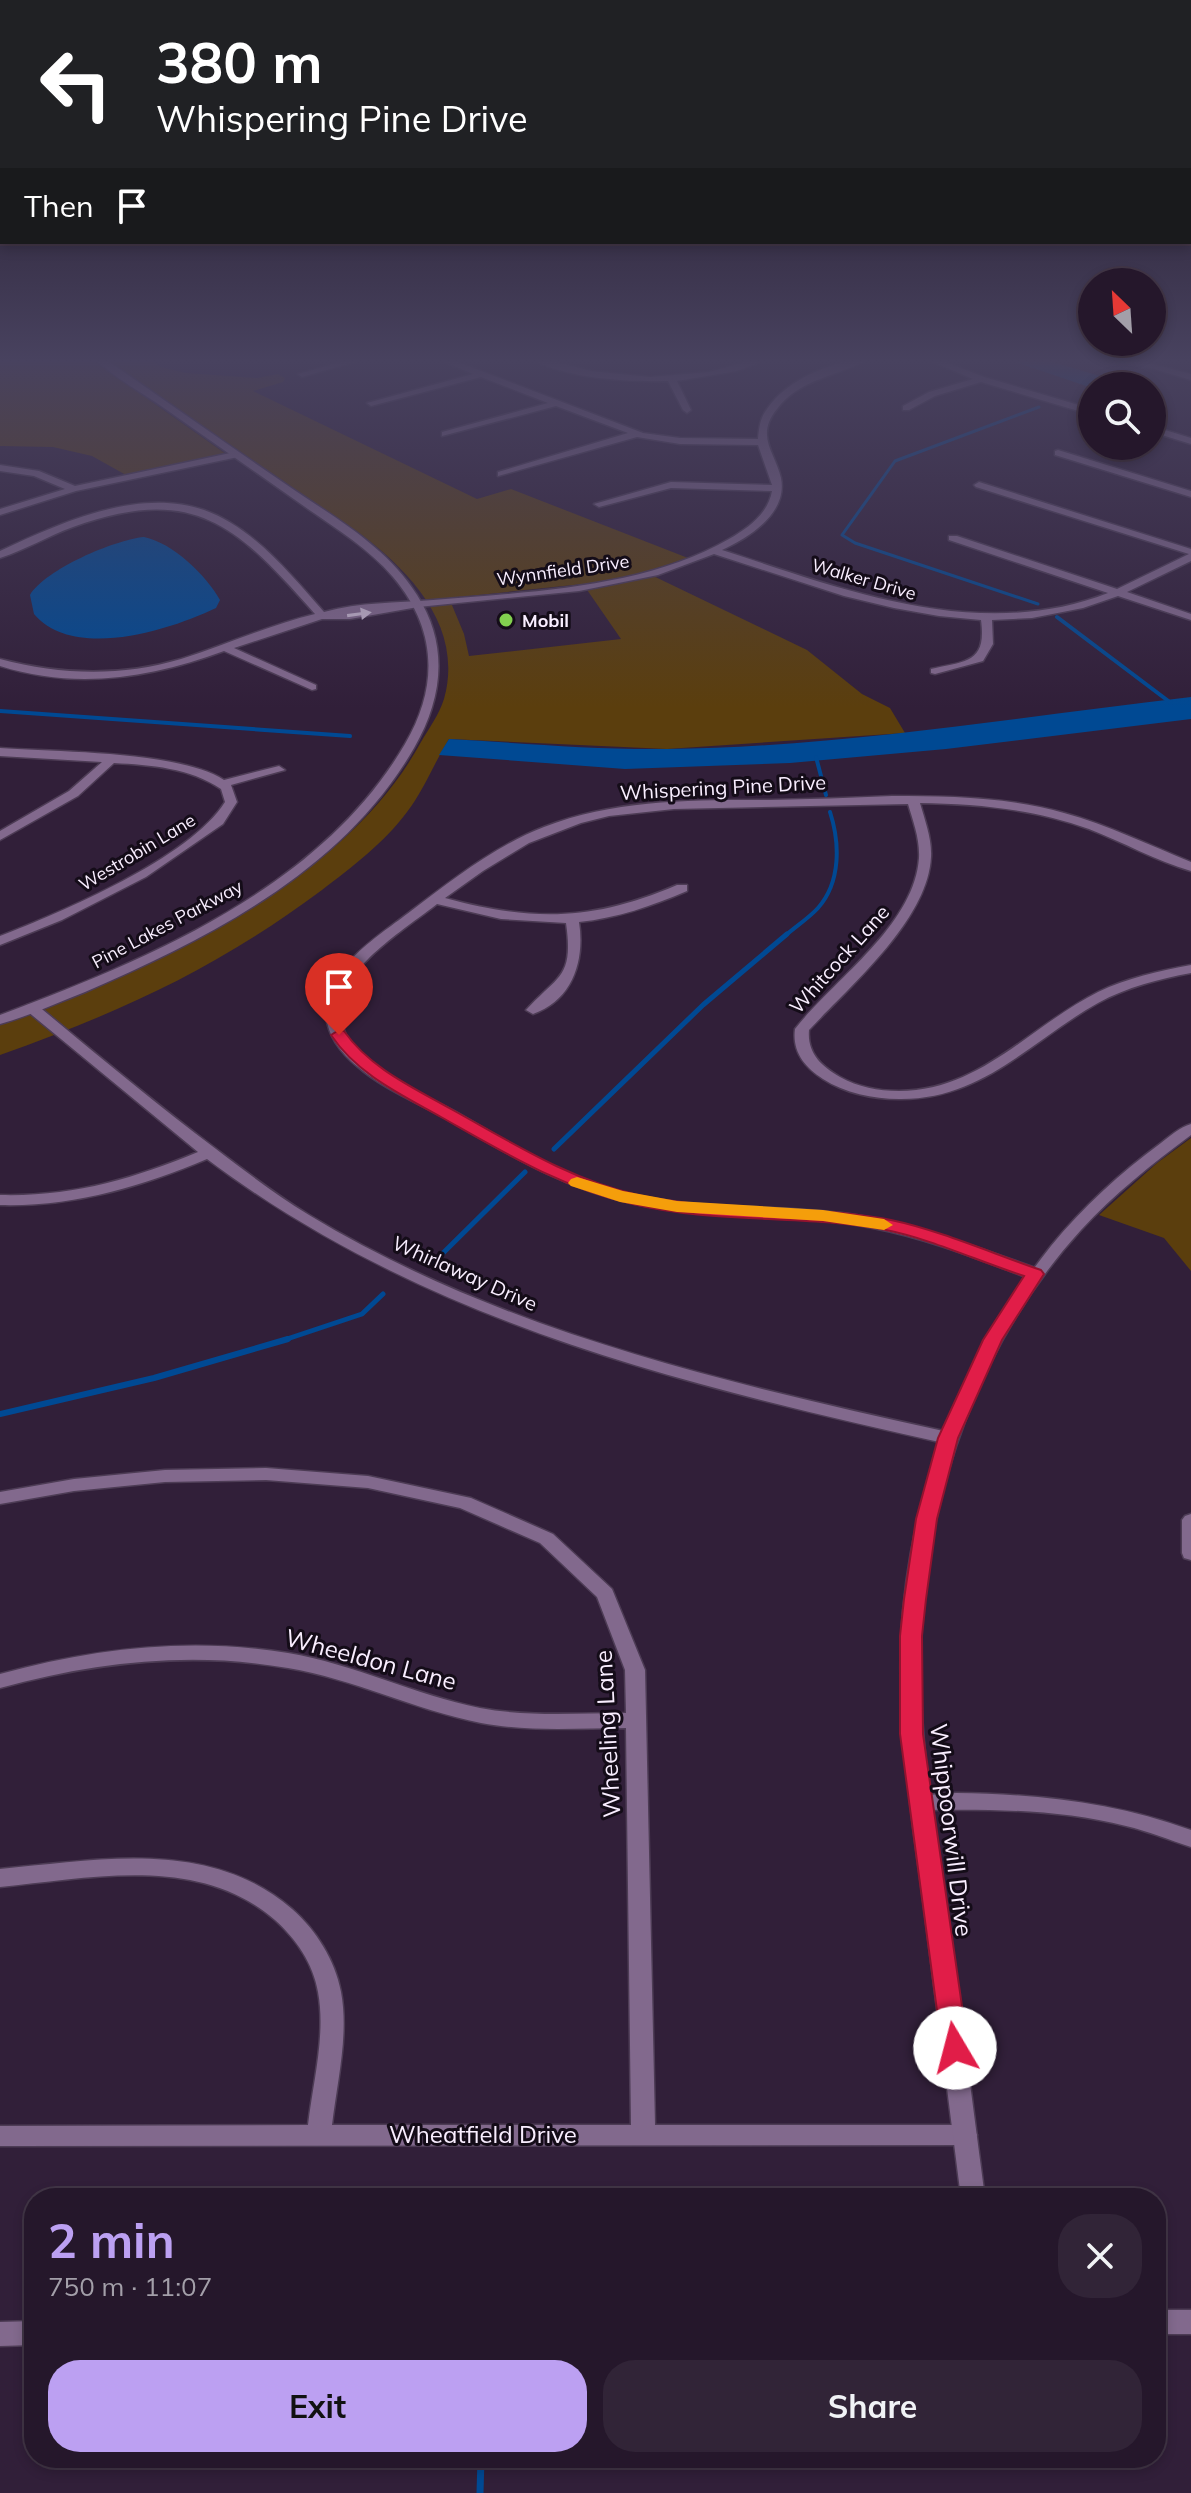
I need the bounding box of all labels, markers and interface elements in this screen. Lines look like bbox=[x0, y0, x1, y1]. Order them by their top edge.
text: 380 m bbox=[156, 27, 323, 97]
icon: left bbox=[24, 32, 128, 136]
text: Whispering Pine Drive bbox=[156, 96, 528, 141]
icon: arrive bbox=[110, 184, 154, 228]
text: Then bbox=[24, 187, 94, 225]
north arrow bbox=[1078, 268, 1166, 356]
map controls bbox=[1078, 268, 1166, 460]
button: search bbox=[1078, 372, 1166, 460]
street label: Wynnfield Drive bbox=[495, 549, 631, 591]
street label: Walker Drive bbox=[809, 553, 919, 605]
one-way arrow bbox=[347, 607, 372, 620]
place label: Mobil bbox=[522, 609, 569, 632]
marker: Mobil bbox=[497, 611, 515, 629]
street label: Whispering Pine Drive bbox=[619, 769, 827, 805]
street label: Westrobin Lane bbox=[75, 808, 199, 896]
street label: Pine Lakes Parkway bbox=[88, 874, 247, 973]
street label: Whitcock Lane bbox=[784, 899, 894, 1019]
pin bbox=[305, 953, 373, 1035]
icon: arrive bbox=[317, 965, 361, 1009]
street label: Whirlaway Drive bbox=[389, 1230, 541, 1316]
street label: Wheeldon Lane bbox=[282, 1622, 460, 1696]
street label: Wheeling Lane bbox=[588, 1649, 626, 1819]
street label: Whippoorwill Drive bbox=[924, 1722, 980, 1938]
position arrow bbox=[913, 2006, 997, 2090]
street label: Wheatfield Drive bbox=[389, 2119, 577, 2149]
text: 2 min bbox=[48, 2210, 175, 2270]
button: close bbox=[1058, 2214, 1142, 2298]
text: 750 m · 11:07 bbox=[48, 2270, 212, 2303]
button: Exit bbox=[48, 2360, 587, 2452]
button: Share bbox=[603, 2360, 1142, 2452]

